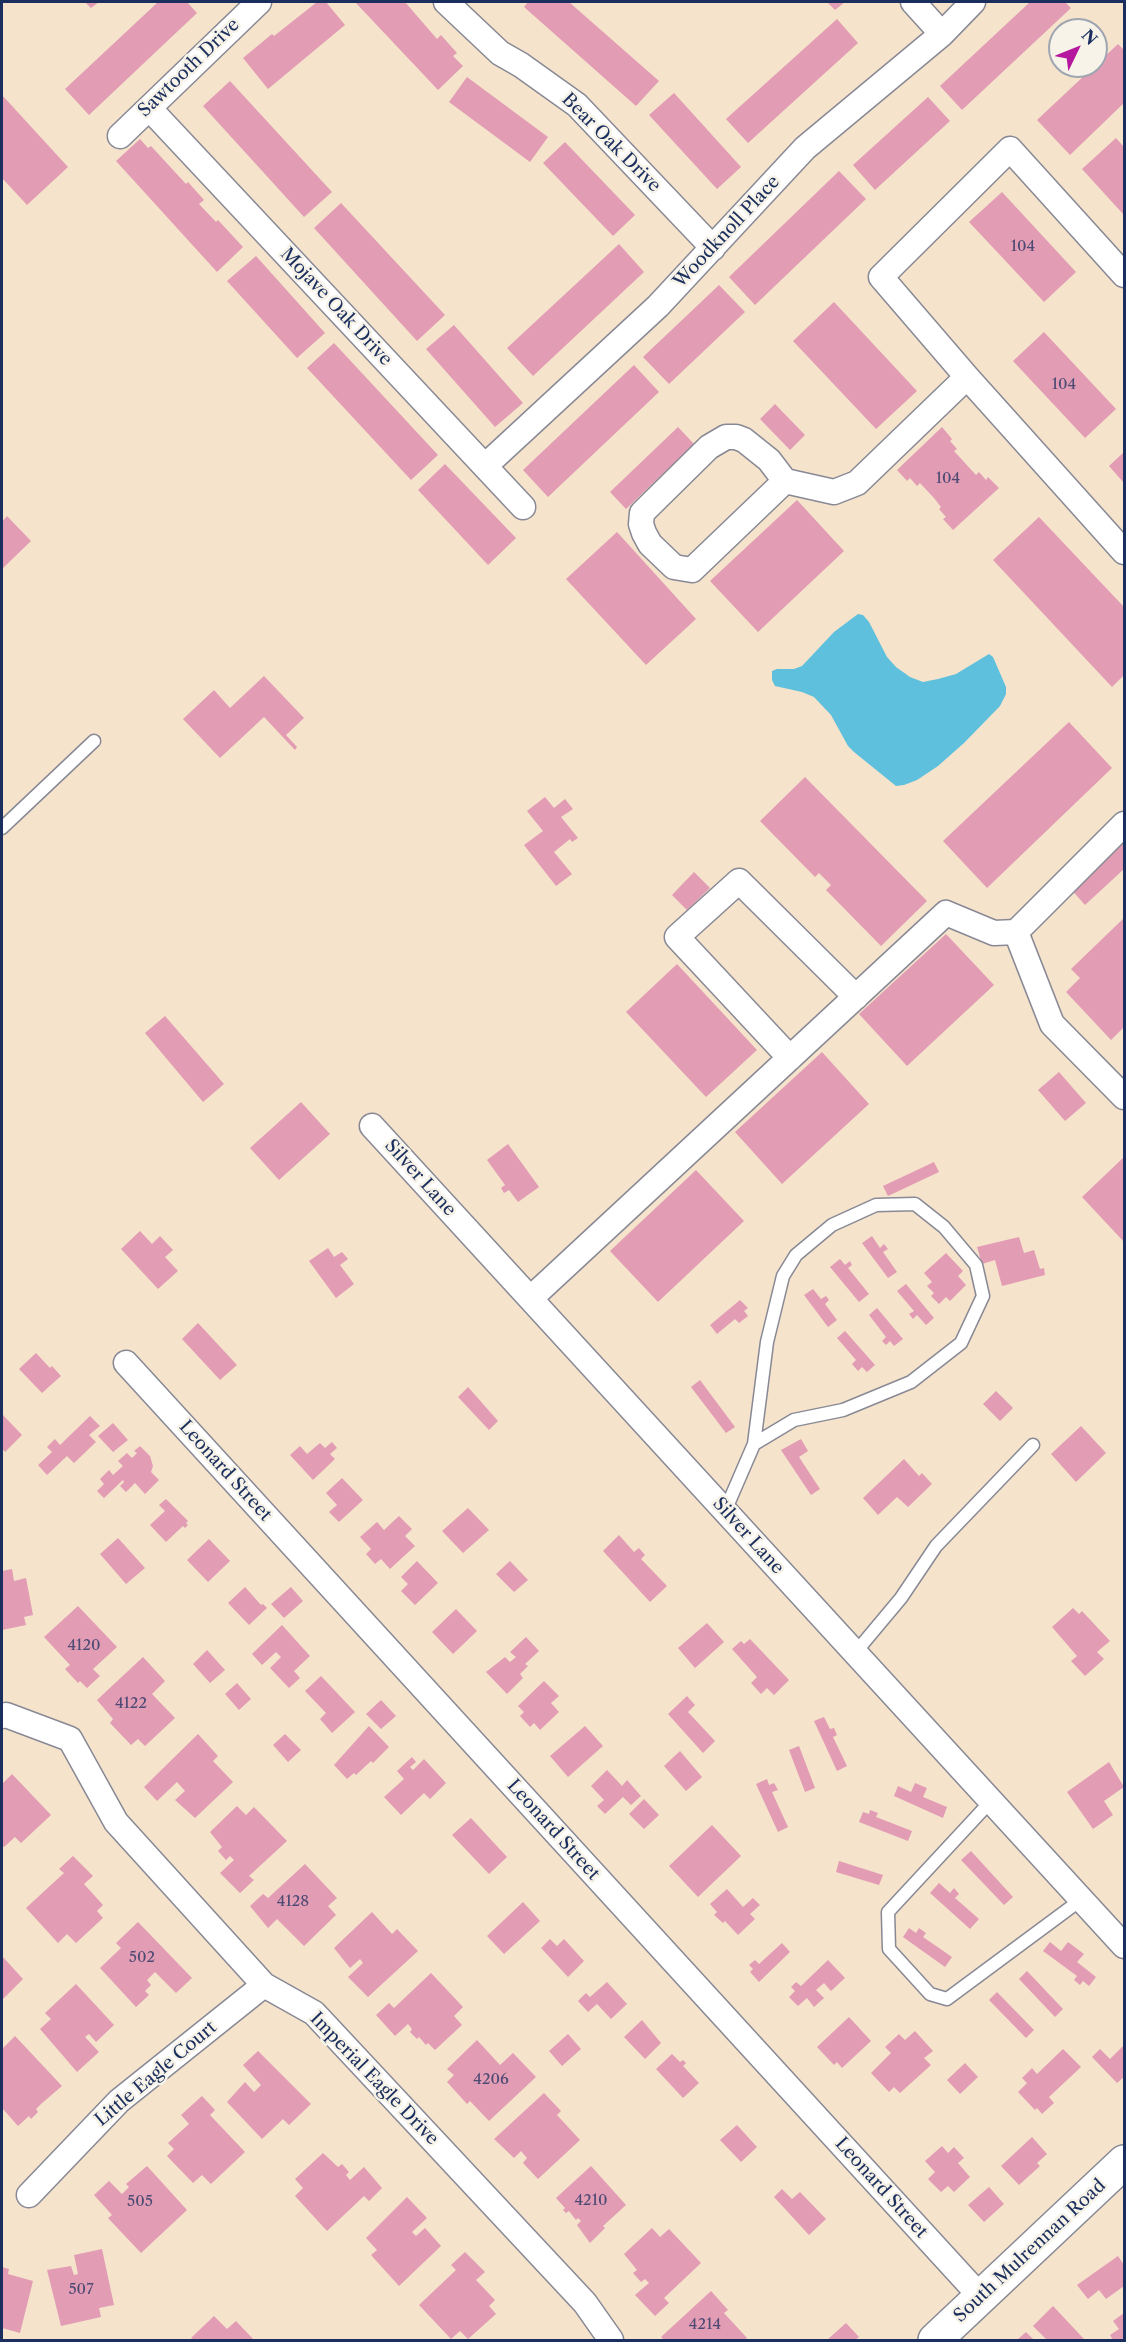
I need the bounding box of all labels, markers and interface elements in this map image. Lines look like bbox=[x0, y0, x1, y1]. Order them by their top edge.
street label: Sawtooth Drive bbox=[134, 14, 244, 122]
north arrow bbox=[1048, 18, 1108, 78]
text: N bbox=[1078, 25, 1102, 49]
street label: Bear Oak Drive bbox=[557, 89, 665, 197]
street label: Woodknoll Place bbox=[669, 171, 785, 293]
house number: 104 bbox=[1011, 238, 1035, 256]
street label: Mojave Oak Drive bbox=[276, 244, 396, 370]
house number: 104 bbox=[1052, 376, 1076, 394]
house number: 104 bbox=[936, 470, 960, 488]
street label: Silver Lane bbox=[380, 1135, 460, 1221]
street label: Leonard Street bbox=[174, 1416, 276, 1526]
street label: Silver Lane bbox=[708, 1493, 788, 1579]
house number: 4120 bbox=[67, 1637, 101, 1655]
house number: 4122 bbox=[115, 1695, 147, 1713]
street label: Leonard Street bbox=[502, 1775, 604, 1885]
house number: 4128 bbox=[277, 1893, 309, 1911]
house number: 502 bbox=[129, 1949, 155, 1967]
street label: Imperial Eagle Drive bbox=[305, 2008, 443, 2150]
street label: Little Eagle Court bbox=[91, 2017, 221, 2131]
house number: 4206 bbox=[473, 2071, 509, 2089]
street label: Leonard Street bbox=[830, 2133, 932, 2243]
street label: South Mulrennan Road bbox=[950, 2175, 1110, 2327]
house number: 4210 bbox=[574, 2192, 608, 2210]
house number: 505 bbox=[127, 2193, 153, 2211]
house number: 507 bbox=[68, 2281, 94, 2299]
house number: 4214 bbox=[689, 2316, 721, 2334]

